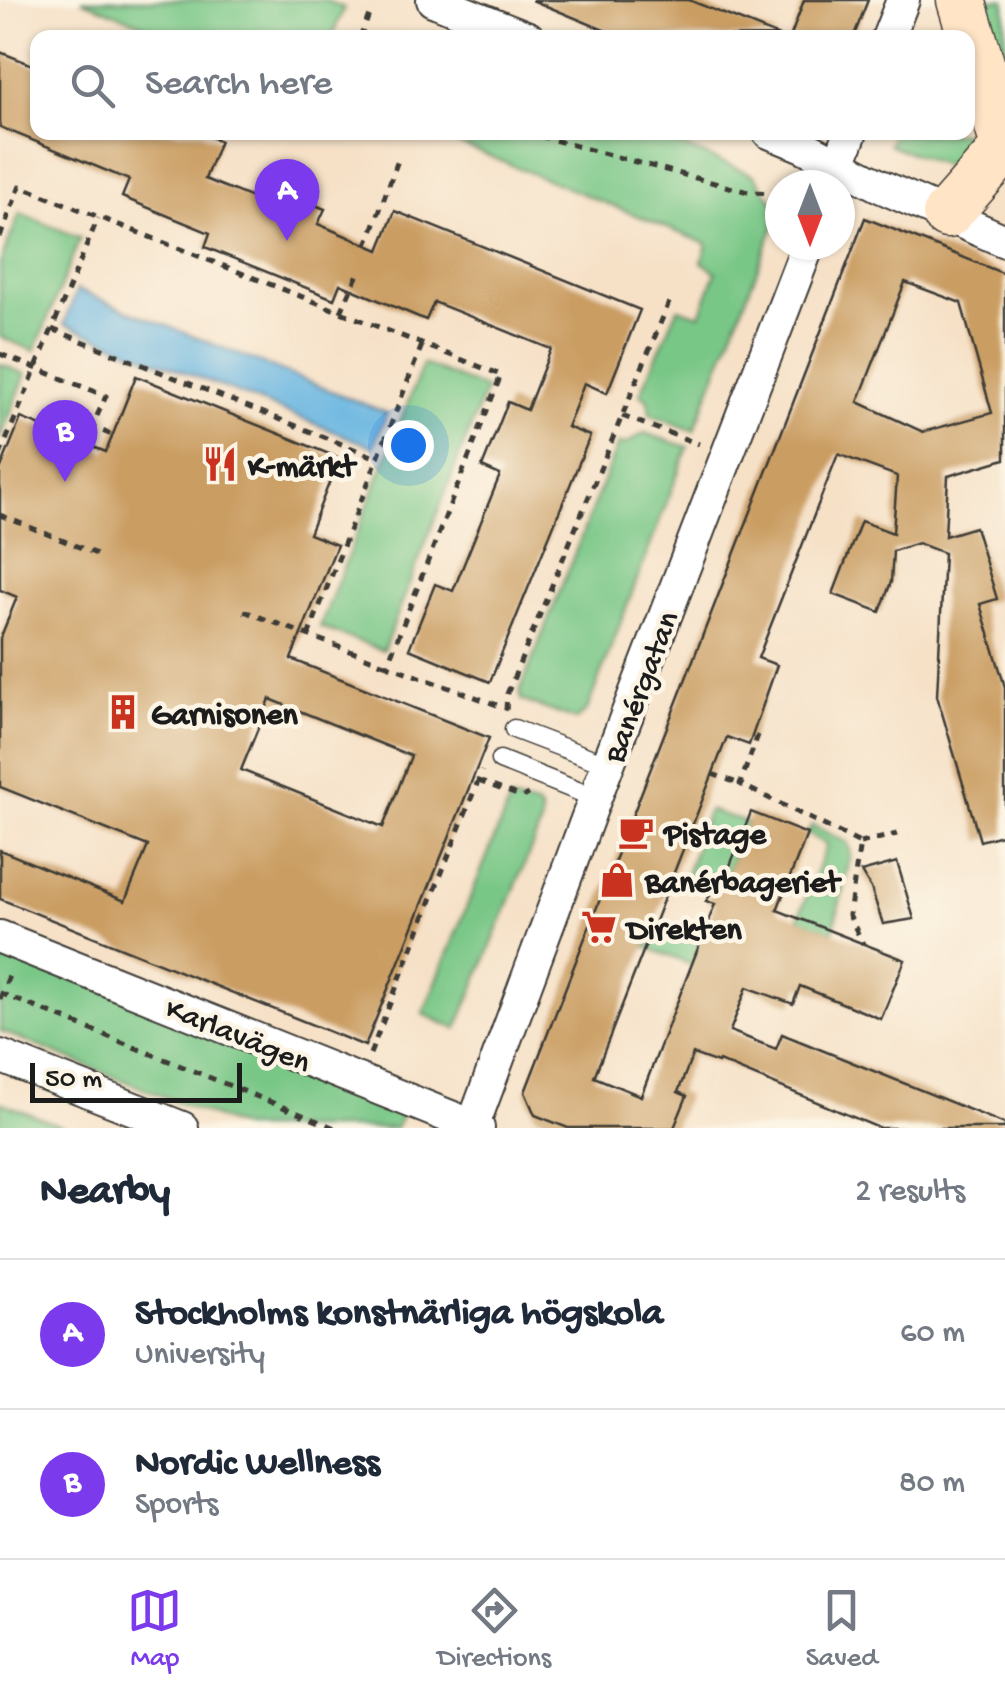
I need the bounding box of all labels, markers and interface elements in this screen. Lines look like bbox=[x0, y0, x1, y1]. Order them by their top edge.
search box bbox=[30, 30, 975, 140]
icon: search bbox=[65, 58, 120, 113]
text: Search here bbox=[145, 63, 332, 107]
pin: A bbox=[254, 158, 320, 241]
north arrow bbox=[765, 170, 855, 260]
pin: B bbox=[32, 400, 98, 482]
your location bbox=[383, 420, 434, 471]
restaurant icon: K-märkt bbox=[201, 445, 239, 483]
place label: K-märkt bbox=[247, 450, 358, 488]
street label: Banérgatan bbox=[597, 607, 690, 770]
building icon: Garnisonen bbox=[104, 693, 142, 731]
place label: Garnisonen bbox=[151, 698, 299, 736]
cafe icon: Pistage bbox=[617, 813, 655, 851]
place label: Pistage bbox=[662, 818, 767, 856]
shop icon: Banérbageriet bbox=[598, 861, 636, 899]
place label: Banérbageriet bbox=[644, 866, 842, 904]
supermarket icon: Direkten bbox=[580, 908, 618, 946]
place label: Direkten bbox=[624, 913, 742, 951]
street label: Karlavägen bbox=[159, 991, 315, 1084]
scale bar bbox=[30, 1058, 242, 1102]
text: 50 m bbox=[45, 1064, 102, 1097]
text: Nearby bbox=[40, 1169, 170, 1218]
text: 2 results bbox=[855, 1174, 965, 1212]
text: Stockholms konstnärliga högskola bbox=[135, 1293, 663, 1337]
text: A bbox=[63, 1315, 82, 1353]
text: 60 m bbox=[900, 1315, 965, 1353]
text: University bbox=[135, 1337, 265, 1375]
text: Nordic Wellness bbox=[135, 1443, 380, 1487]
text: B bbox=[64, 1465, 81, 1503]
text: 80 m bbox=[899, 1465, 965, 1503]
text: Sports bbox=[135, 1487, 218, 1525]
tab: Map bbox=[127, 1583, 182, 1676]
tab: Directions bbox=[437, 1583, 551, 1676]
tab: Saved bbox=[806, 1583, 878, 1676]

